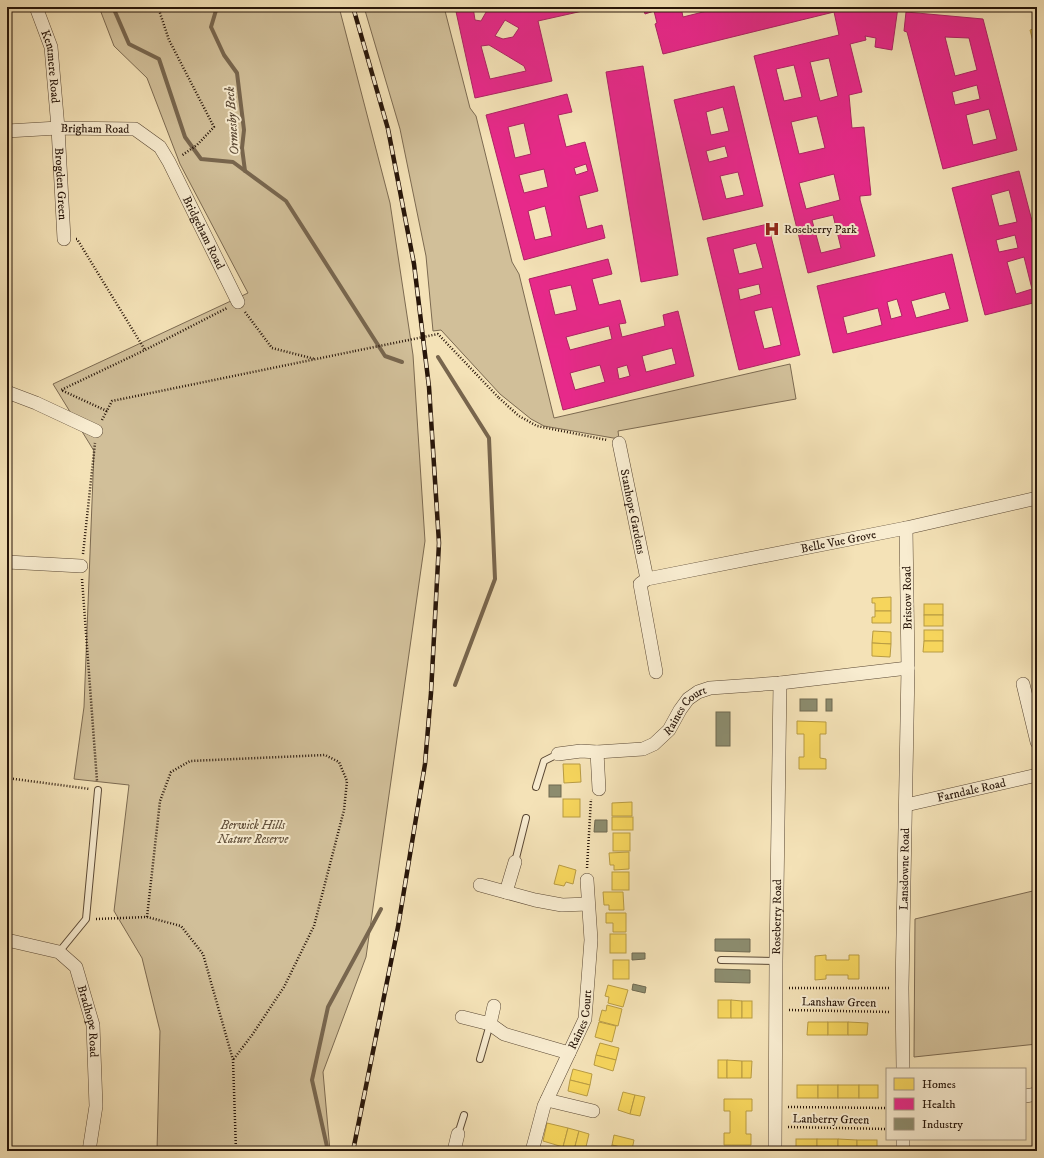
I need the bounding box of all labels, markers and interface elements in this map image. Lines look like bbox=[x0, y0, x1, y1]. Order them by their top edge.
street label: Kentmere Road bbox=[37, 28, 63, 104]
water label: Ormesby Beck bbox=[222, 86, 242, 156]
street label: Brigham Road bbox=[60, 121, 129, 137]
street label: Brogden Green bbox=[51, 147, 70, 221]
street label: Bridgeham Road bbox=[179, 194, 228, 272]
hospital icon: Roseberry Park bbox=[763, 220, 781, 238]
place label: Roseberry Park bbox=[784, 222, 857, 237]
street label: Stanhope Gardens bbox=[617, 468, 649, 555]
street label: Belle Vue Grove bbox=[799, 527, 877, 557]
street label: Bristow Road bbox=[899, 566, 916, 630]
street label: Raines Court bbox=[661, 683, 709, 739]
street label: Farndale Road bbox=[936, 775, 1007, 806]
park label: Berwick Hills Nature Reserve bbox=[217, 818, 289, 847]
street label: Lansdowne Road bbox=[896, 828, 913, 910]
street label: Roseberry Road bbox=[769, 879, 785, 955]
street label: Bradhope Road bbox=[74, 983, 101, 1058]
street label: Raines Court bbox=[565, 989, 595, 1052]
street label: Lanshaw Green bbox=[802, 994, 877, 1011]
legend bbox=[886, 1068, 1026, 1140]
text: Homes bbox=[922, 1077, 956, 1092]
text: Health bbox=[922, 1097, 956, 1112]
street label: Lanberry Green bbox=[792, 1111, 870, 1128]
text: Industry bbox=[922, 1117, 963, 1132]

